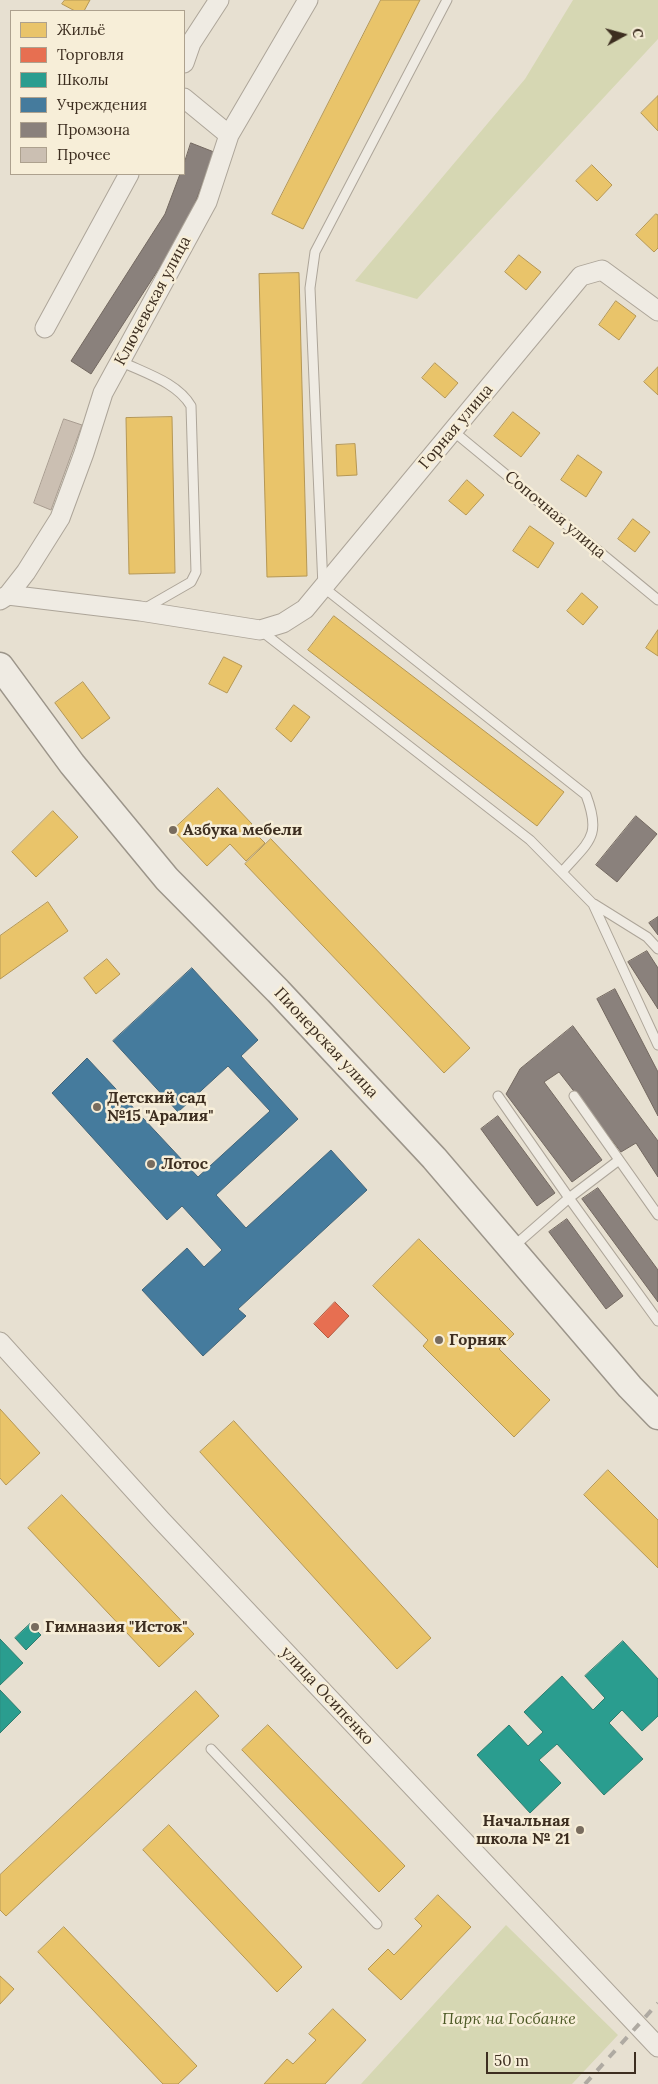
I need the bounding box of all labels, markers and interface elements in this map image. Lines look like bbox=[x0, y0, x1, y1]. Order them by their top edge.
legend bbox=[10, 10, 185, 175]
north arrow bbox=[598, 10, 648, 60]
text: Жильё bbox=[57, 20, 105, 39]
text: С bbox=[628, 27, 647, 39]
text: Торговля bbox=[57, 45, 124, 64]
text: Школы bbox=[57, 70, 109, 89]
text: Учреждения bbox=[57, 95, 147, 114]
text: Промзона bbox=[57, 120, 130, 139]
text: Прочее bbox=[57, 145, 111, 164]
street label: Ключевская улица bbox=[111, 233, 195, 369]
street label: Горная улица bbox=[415, 381, 497, 473]
street label: Сопочная улица bbox=[501, 467, 609, 563]
place label: Азбука мебели bbox=[183, 820, 302, 840]
marker: Азбука мебели bbox=[167, 824, 179, 836]
street label: Пионерская улица bbox=[270, 984, 382, 1102]
place label: Детский сад №15 "Аралия" bbox=[107, 1088, 213, 1126]
marker: Детский сад №15 "Аралия" bbox=[91, 1101, 103, 1113]
place label: Лотос bbox=[161, 1154, 208, 1174]
marker: Лотос bbox=[145, 1158, 157, 1170]
place label: Горняк bbox=[449, 1330, 506, 1350]
marker: Горняк bbox=[433, 1334, 445, 1346]
place label: Гимназия "Исток" bbox=[45, 1617, 187, 1637]
marker: Гимназия "Исток" bbox=[29, 1621, 41, 1633]
street label: улица Осипенко bbox=[276, 1643, 378, 1749]
place label: Начальная школа № 21 bbox=[476, 1811, 570, 1849]
marker: Начальная школа № 21 bbox=[574, 1824, 586, 1836]
park label: Парк на Госбанке bbox=[442, 2009, 576, 2029]
scale bar bbox=[488, 2042, 638, 2074]
text: 50 m bbox=[494, 2051, 529, 2070]

